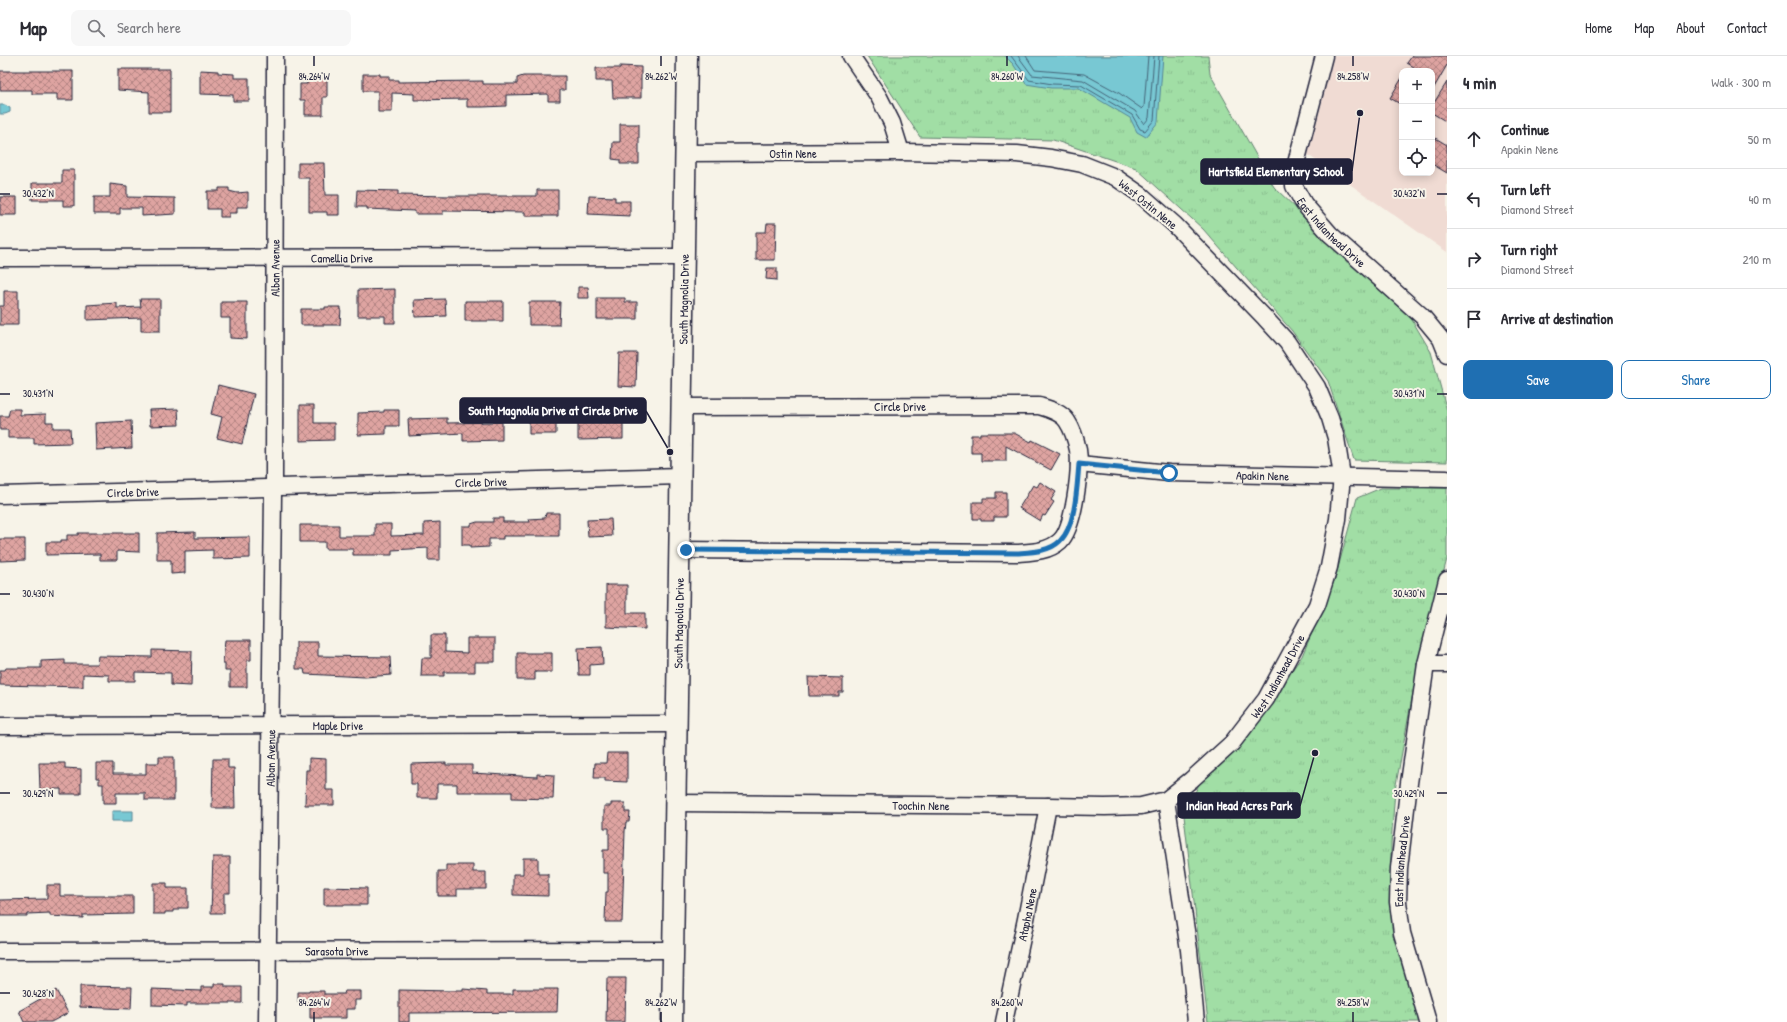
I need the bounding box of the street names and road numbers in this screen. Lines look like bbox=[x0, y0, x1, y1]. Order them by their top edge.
street label: Ostin Nene bbox=[769, 145, 817, 162]
street label: West Ostin Nene bbox=[1115, 175, 1181, 233]
street label: East Indianhead Drive bbox=[1293, 194, 1370, 271]
street label: Alban Avenue bbox=[266, 239, 283, 297]
street label: Camellia Drive bbox=[311, 249, 373, 266]
street label: South Magnolia Drive bbox=[674, 253, 692, 345]
street label: Circle Drive bbox=[874, 398, 926, 415]
street label: Apakin Nene bbox=[1236, 466, 1289, 484]
street label: Circle Drive bbox=[455, 472, 507, 491]
street label: Circle Drive bbox=[107, 482, 159, 501]
street label: South Magnolia Drive bbox=[669, 577, 687, 668]
street label: West Indianhead Drive bbox=[1246, 631, 1308, 721]
street label: Maple Drive bbox=[313, 716, 363, 734]
street label: Alban Avenue bbox=[261, 729, 279, 787]
street label: Toochin Nene bbox=[892, 796, 950, 814]
street label: East Indianhead Drive bbox=[1389, 814, 1414, 908]
street label: Atapha Nene bbox=[1013, 886, 1040, 942]
street label: Sarasota Drive bbox=[305, 942, 369, 959]

